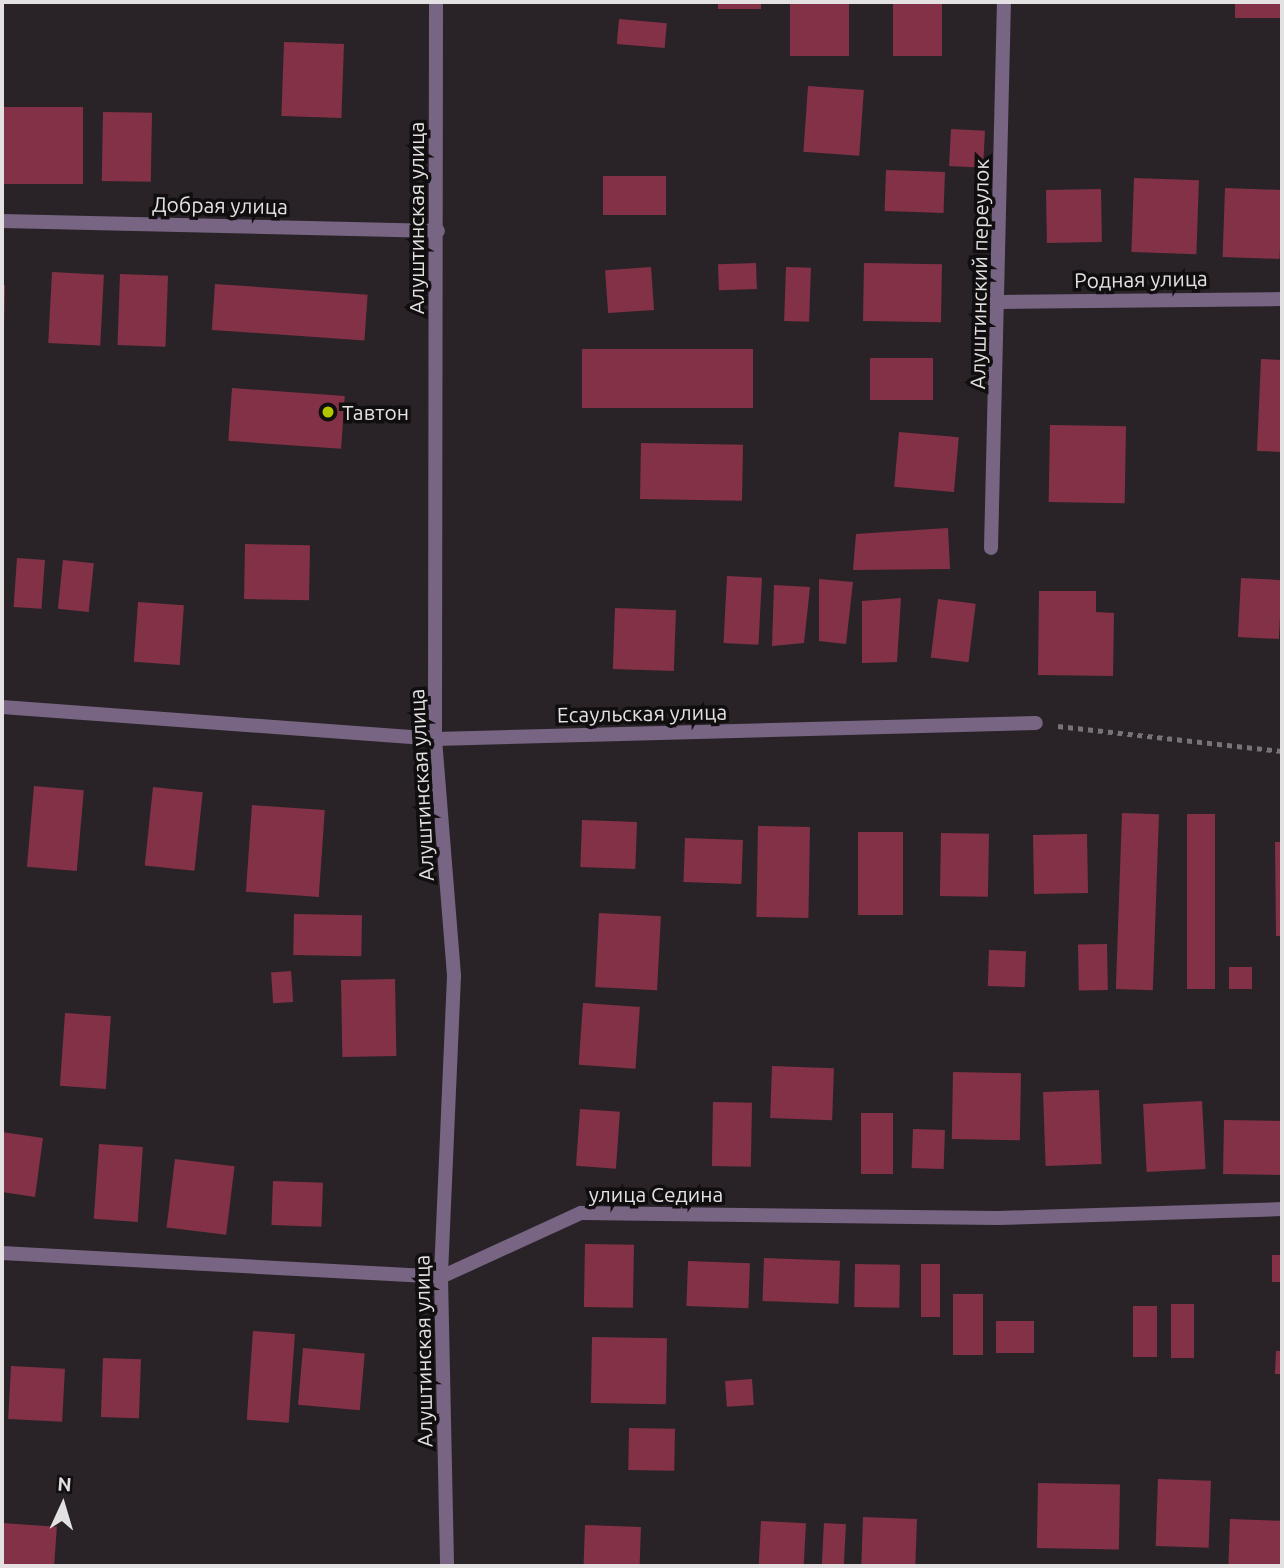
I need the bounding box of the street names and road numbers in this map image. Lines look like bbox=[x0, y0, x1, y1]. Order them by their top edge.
street label: Алуштинская улица bbox=[403, 122, 429, 314]
street label: Алуштинский переулок bbox=[964, 159, 994, 389]
street label: Добрая улица bbox=[152, 191, 288, 219]
street label: Родная улица bbox=[1074, 265, 1208, 293]
street label: Алуштинская улица bbox=[403, 688, 439, 882]
street label: Есаульская улица bbox=[557, 699, 727, 727]
street label: улица Седина bbox=[589, 1181, 723, 1207]
street label: Алуштинская улица bbox=[409, 1255, 437, 1447]

